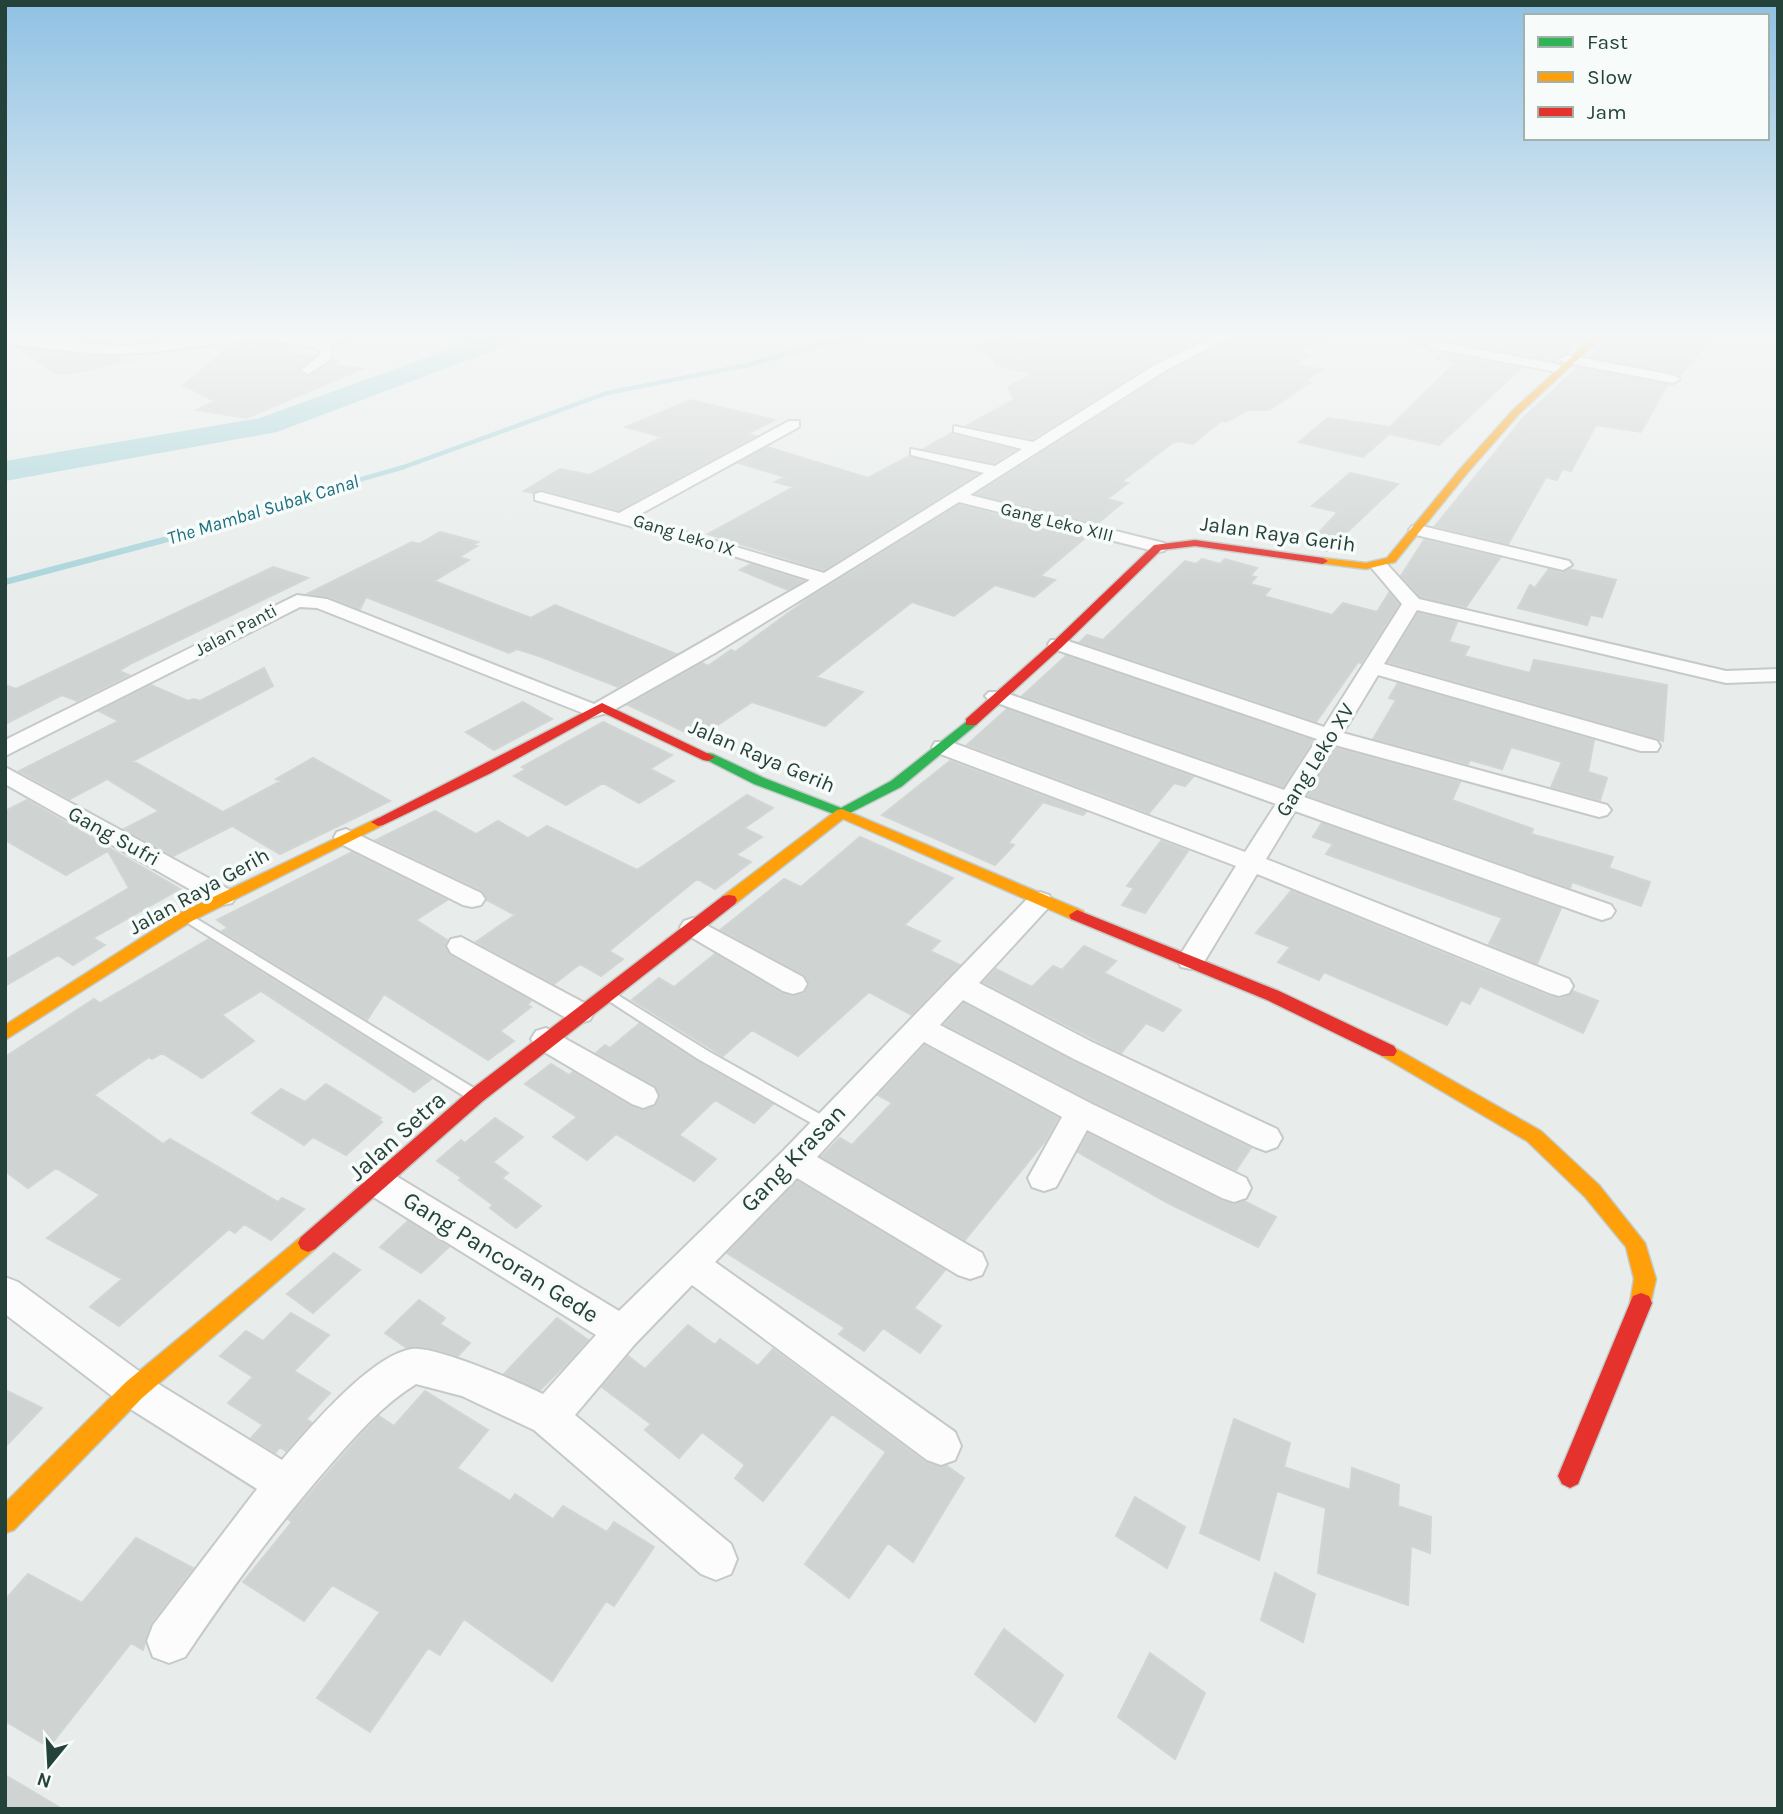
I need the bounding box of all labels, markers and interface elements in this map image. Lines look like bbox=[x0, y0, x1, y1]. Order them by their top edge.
legend bbox=[1524, 14, 1769, 140]
text: Fast bbox=[1587, 30, 1628, 54]
text: Slow bbox=[1587, 65, 1632, 89]
text: Jam bbox=[1587, 100, 1627, 124]
water label: The Mambal Subak Canal bbox=[165, 470, 362, 550]
street label: Gang Leko XIII bbox=[998, 497, 1116, 547]
street label: Gang Leko IX bbox=[630, 509, 738, 561]
street label: Jalan Raya Gerih bbox=[1199, 511, 1357, 557]
street label: Jalan Panti bbox=[191, 599, 281, 661]
street label: Gang Leko XV bbox=[1271, 699, 1359, 821]
street label: Jalan Raya Gerih bbox=[685, 714, 839, 798]
street label: Gang Sufri bbox=[64, 801, 164, 871]
street label: Jalan Raya Gerih bbox=[125, 843, 273, 939]
street label: Jalan Setra bbox=[343, 1085, 451, 1187]
street label: Gang Krasan bbox=[735, 1098, 851, 1218]
street label: Gang Pancoran Gede bbox=[398, 1185, 604, 1329]
north arrow bbox=[14, 1730, 84, 1800]
text: N bbox=[34, 1768, 54, 1793]

